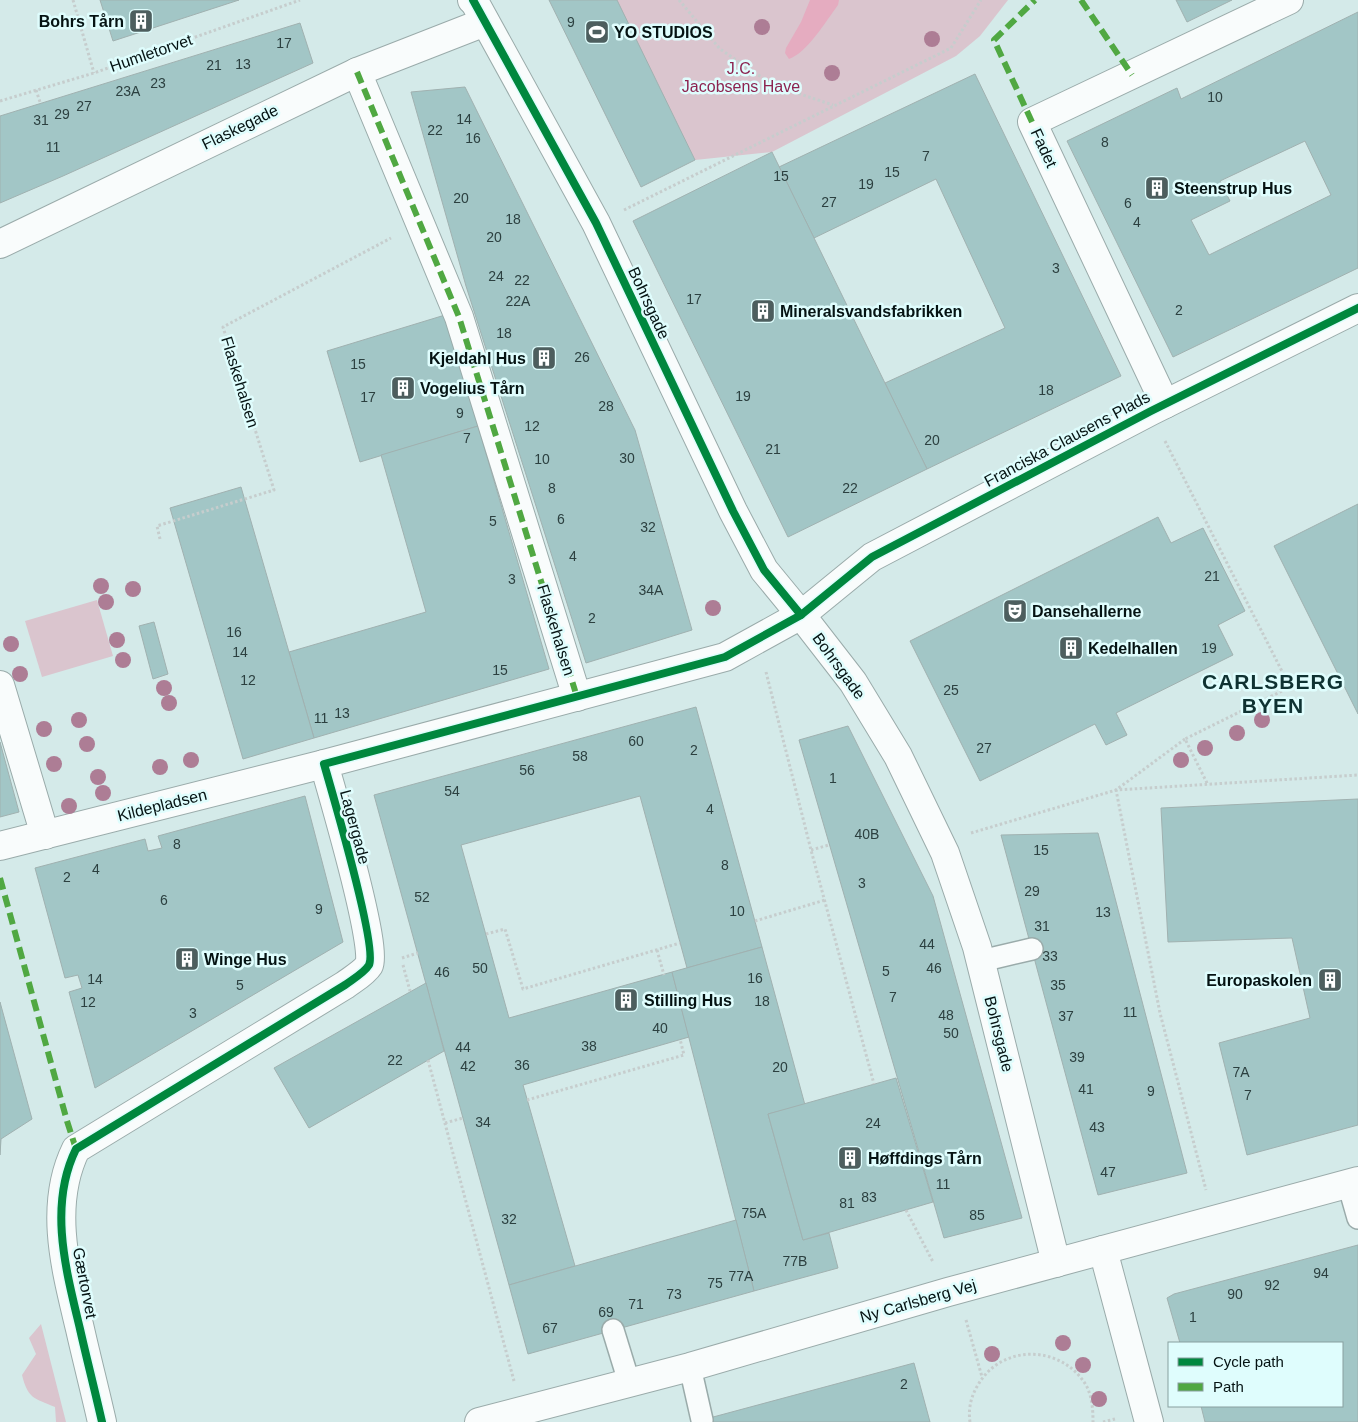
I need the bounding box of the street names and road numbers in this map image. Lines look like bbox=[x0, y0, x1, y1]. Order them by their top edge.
street label: Humletorvet bbox=[107, 31, 195, 75]
street label: Flaskegade bbox=[199, 101, 281, 153]
street label: Fadet bbox=[1028, 126, 1061, 171]
street label: Bohrsgade bbox=[625, 264, 673, 342]
street label: Flaskehalsen bbox=[218, 334, 262, 430]
street label: Franciska Clausens Plads bbox=[981, 388, 1153, 490]
street label: Flaskehalsen bbox=[534, 582, 578, 678]
street label: Bohrsgade bbox=[809, 630, 869, 702]
street label: Kildepladsen bbox=[115, 786, 209, 824]
street label: Lagergade bbox=[337, 788, 373, 866]
street label: Bohrsgade bbox=[981, 994, 1017, 1074]
street label: Gærtorvet bbox=[70, 1246, 100, 1321]
street label: Ny Carlsberg Vej bbox=[858, 1276, 978, 1326]

